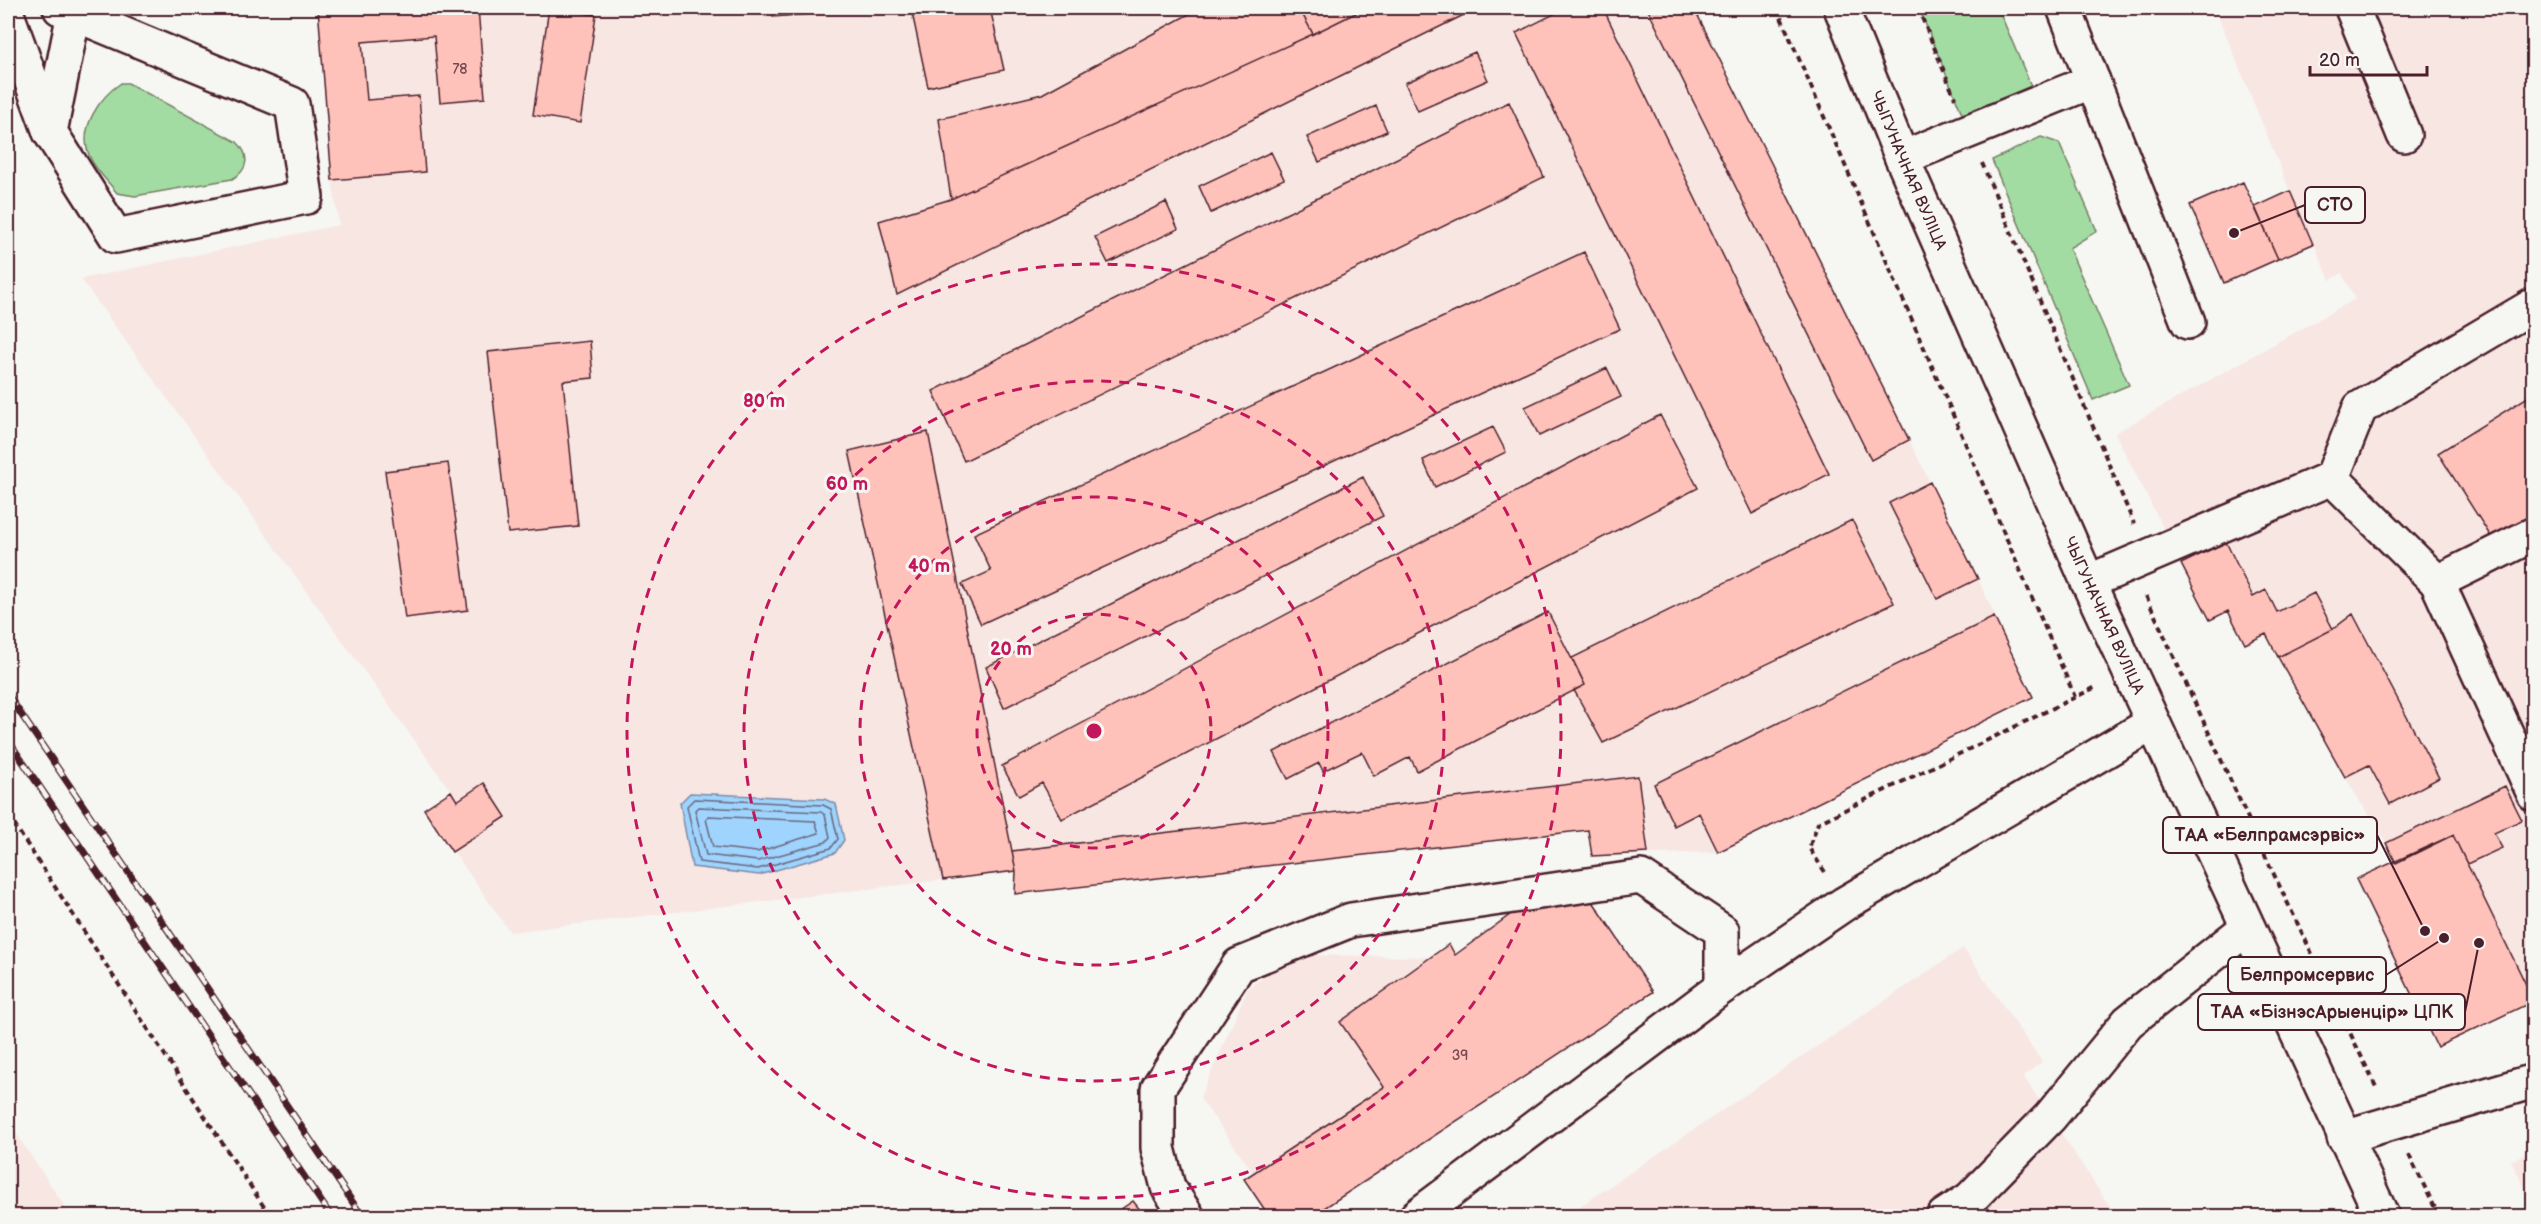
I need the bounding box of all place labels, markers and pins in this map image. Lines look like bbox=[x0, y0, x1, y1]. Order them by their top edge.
callout: СТО bbox=[2305, 187, 2365, 223]
centre of rings bbox=[1084, 721, 1104, 741]
callout: ТАА «Белпрамсэрвіс» bbox=[2163, 817, 2377, 853]
callout: Белпромсервис bbox=[2228, 957, 2386, 993]
callout: ТАА «БізнэсАрыенцір» ЦПК bbox=[2198, 994, 2465, 1030]

